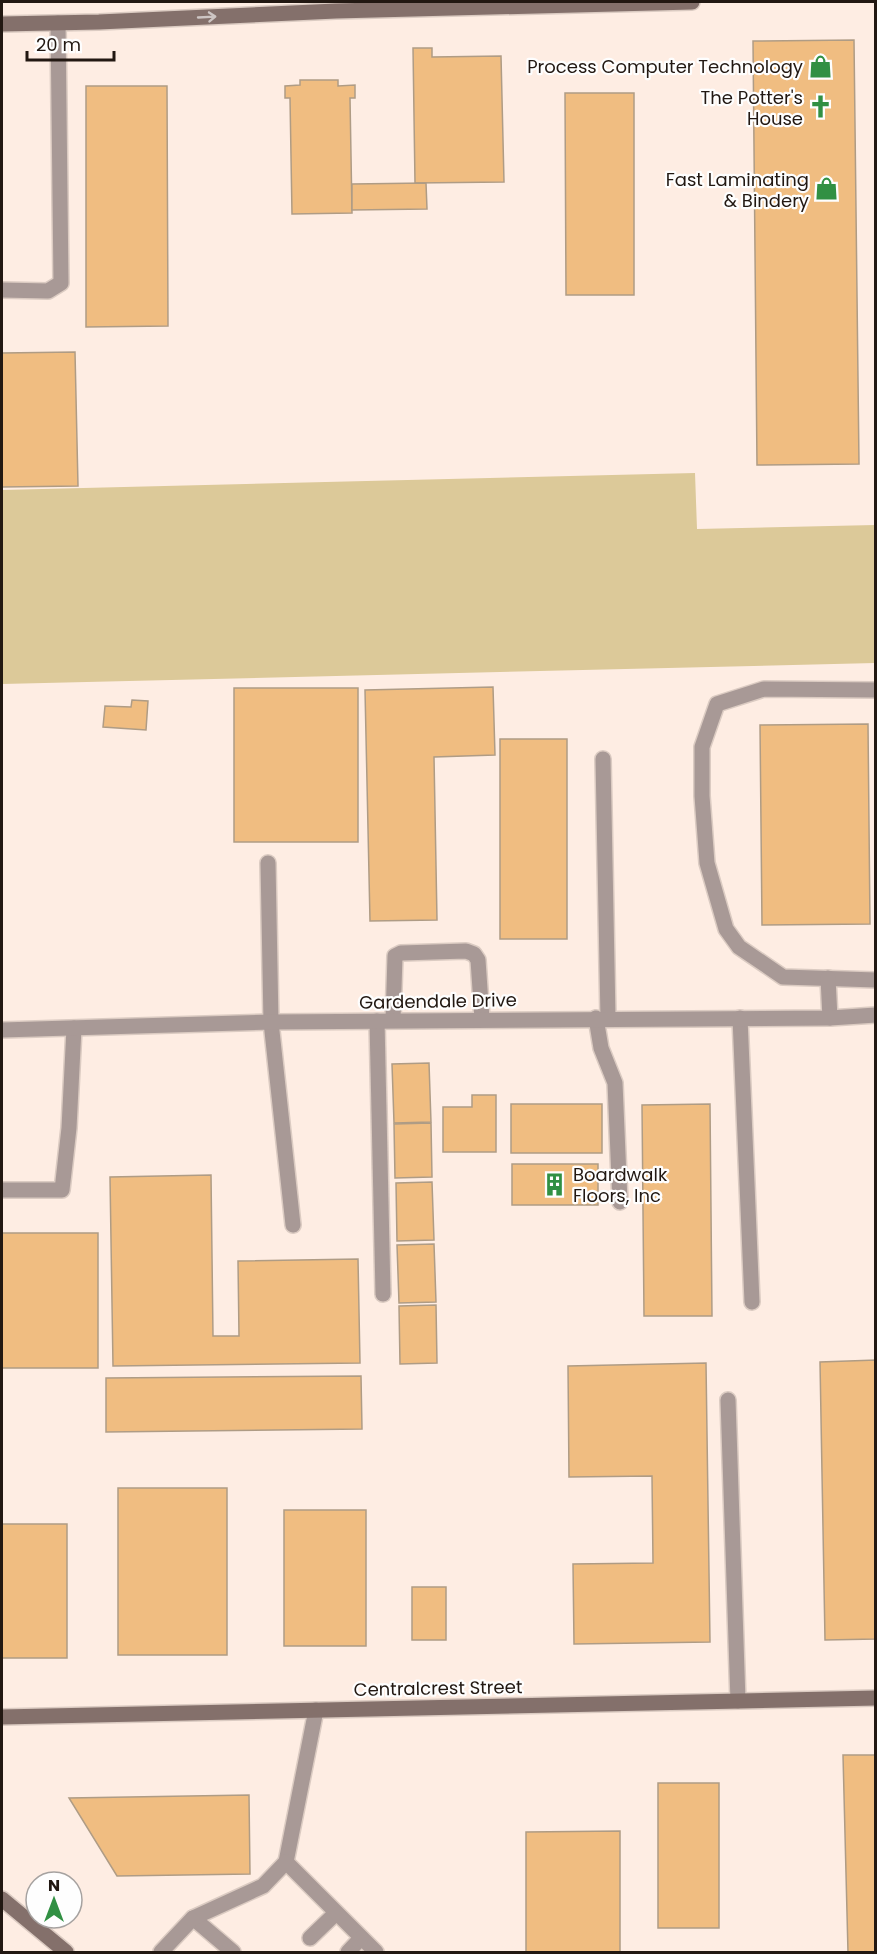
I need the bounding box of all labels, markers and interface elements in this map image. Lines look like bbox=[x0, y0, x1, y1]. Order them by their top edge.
one-way arrow bbox=[196, 12, 216, 23]
scale bar bbox=[27, 24, 114, 62]
text: 20 m bbox=[36, 32, 81, 57]
shop icon: Process Computer Technology bbox=[808, 53, 834, 79]
place label: Process Computer Technology bbox=[527, 54, 803, 79]
place label: The Potter's House bbox=[701, 85, 803, 131]
church icon: The Potter's House bbox=[808, 94, 834, 120]
place label: Fast Laminating & Bindery bbox=[666, 167, 809, 213]
shop icon: Fast Laminating & Bindery bbox=[814, 176, 840, 202]
street label: Gardendale Drive bbox=[359, 987, 517, 1015]
place label: Boardwalk Floors, Inc bbox=[573, 1162, 668, 1208]
building icon: Boardwalk Floors, Inc bbox=[542, 1171, 568, 1197]
street label: Centralcrest Street bbox=[353, 1674, 523, 1702]
north arrow bbox=[24, 1870, 84, 1930]
text: N bbox=[48, 1874, 60, 1897]

